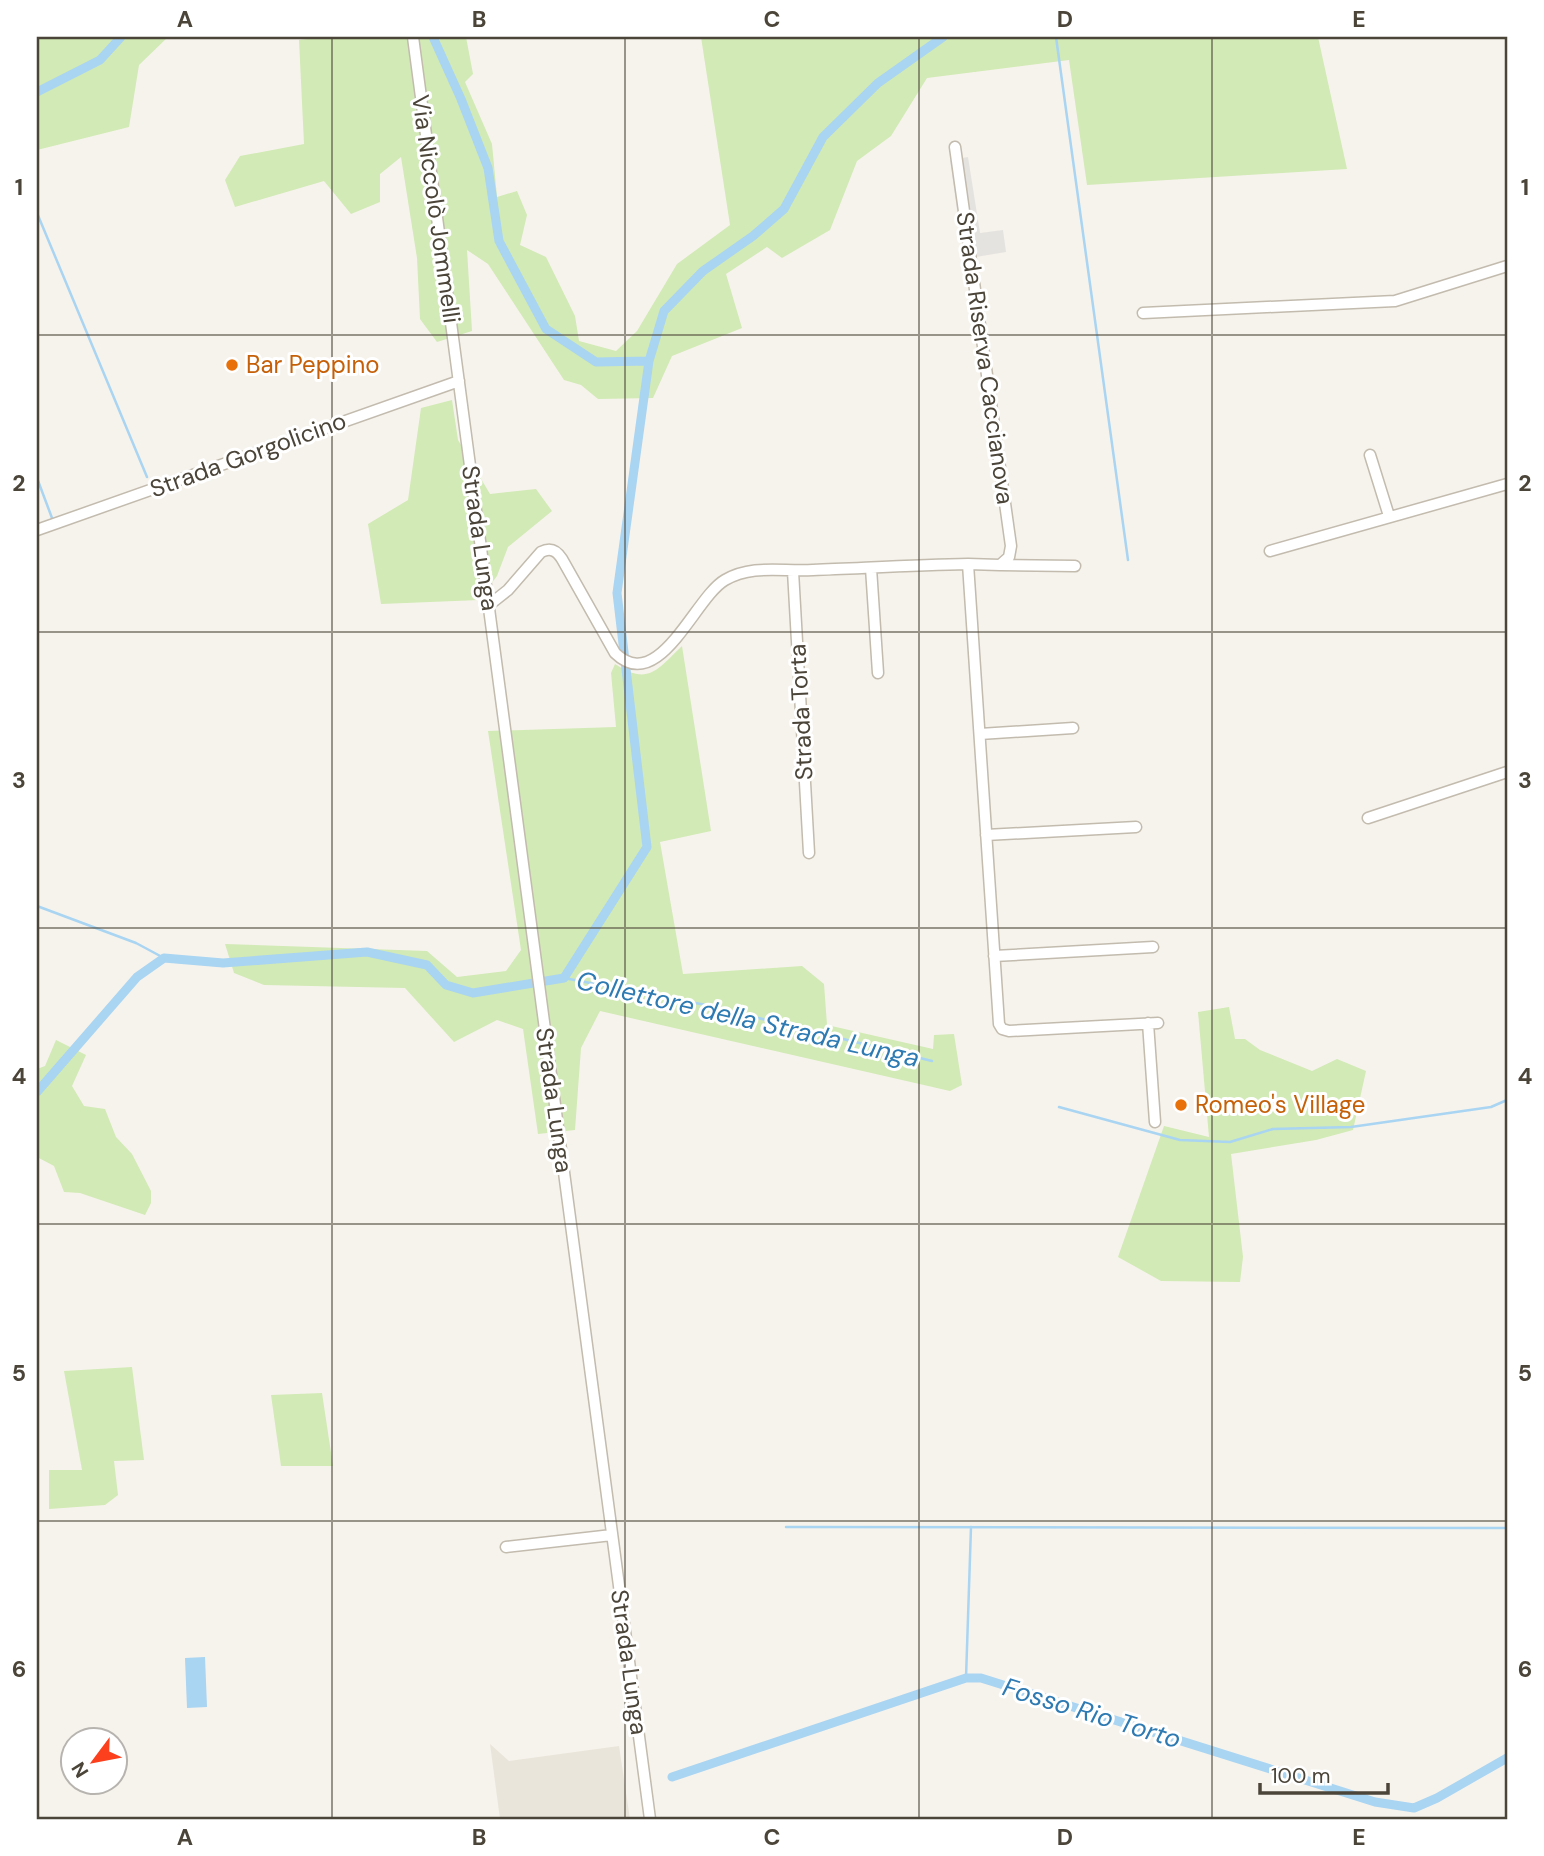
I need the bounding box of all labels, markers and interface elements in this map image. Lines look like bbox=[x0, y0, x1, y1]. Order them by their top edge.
text: A bbox=[177, 4, 193, 34]
text: B bbox=[472, 4, 486, 34]
text: C bbox=[764, 4, 780, 34]
text: D bbox=[1057, 4, 1073, 34]
text: E bbox=[1352, 4, 1366, 34]
street label: Via Niccolò Jommelli bbox=[405, 93, 468, 325]
text: 1 bbox=[15, 172, 23, 202]
text: 1 bbox=[1521, 172, 1529, 202]
street label: Strada Riserva Caccianova bbox=[950, 210, 1021, 506]
place label: Bar Peppino bbox=[246, 349, 379, 380]
marker: Bar Peppino bbox=[224, 357, 240, 373]
street label: Strada Gorgolicino bbox=[145, 405, 350, 504]
street label: Strada Lunga bbox=[455, 463, 506, 613]
text: 2 bbox=[12, 468, 26, 498]
text: 2 bbox=[1518, 468, 1532, 498]
street label: Strada Torta bbox=[781, 643, 820, 781]
text: 3 bbox=[12, 765, 26, 795]
text: 3 bbox=[1518, 765, 1532, 795]
water label: Collettore della Strada Lunga bbox=[573, 963, 923, 1075]
street label: Strada Lunga bbox=[529, 1025, 580, 1175]
text: 4 bbox=[12, 1061, 27, 1091]
text: 4 bbox=[1518, 1061, 1533, 1091]
place label: Romeo's Village bbox=[1195, 1089, 1365, 1120]
marker: Romeo's Village bbox=[1173, 1097, 1189, 1113]
text: 5 bbox=[12, 1358, 26, 1388]
text: 5 bbox=[1518, 1358, 1532, 1388]
street label: Strada Lunga bbox=[604, 1587, 655, 1737]
text: 6 bbox=[12, 1654, 26, 1684]
text: 6 bbox=[1518, 1654, 1532, 1684]
water label: Fosso Rio Torto bbox=[999, 1670, 1185, 1756]
north arrow bbox=[60, 1727, 130, 1797]
scale bar bbox=[1260, 1751, 1388, 1795]
text: N bbox=[66, 1757, 94, 1782]
text: 100 m bbox=[1271, 1762, 1331, 1790]
text: A bbox=[177, 1822, 193, 1852]
text: B bbox=[472, 1822, 486, 1852]
text: C bbox=[764, 1822, 780, 1852]
text: D bbox=[1057, 1822, 1073, 1852]
text: E bbox=[1352, 1822, 1366, 1852]

